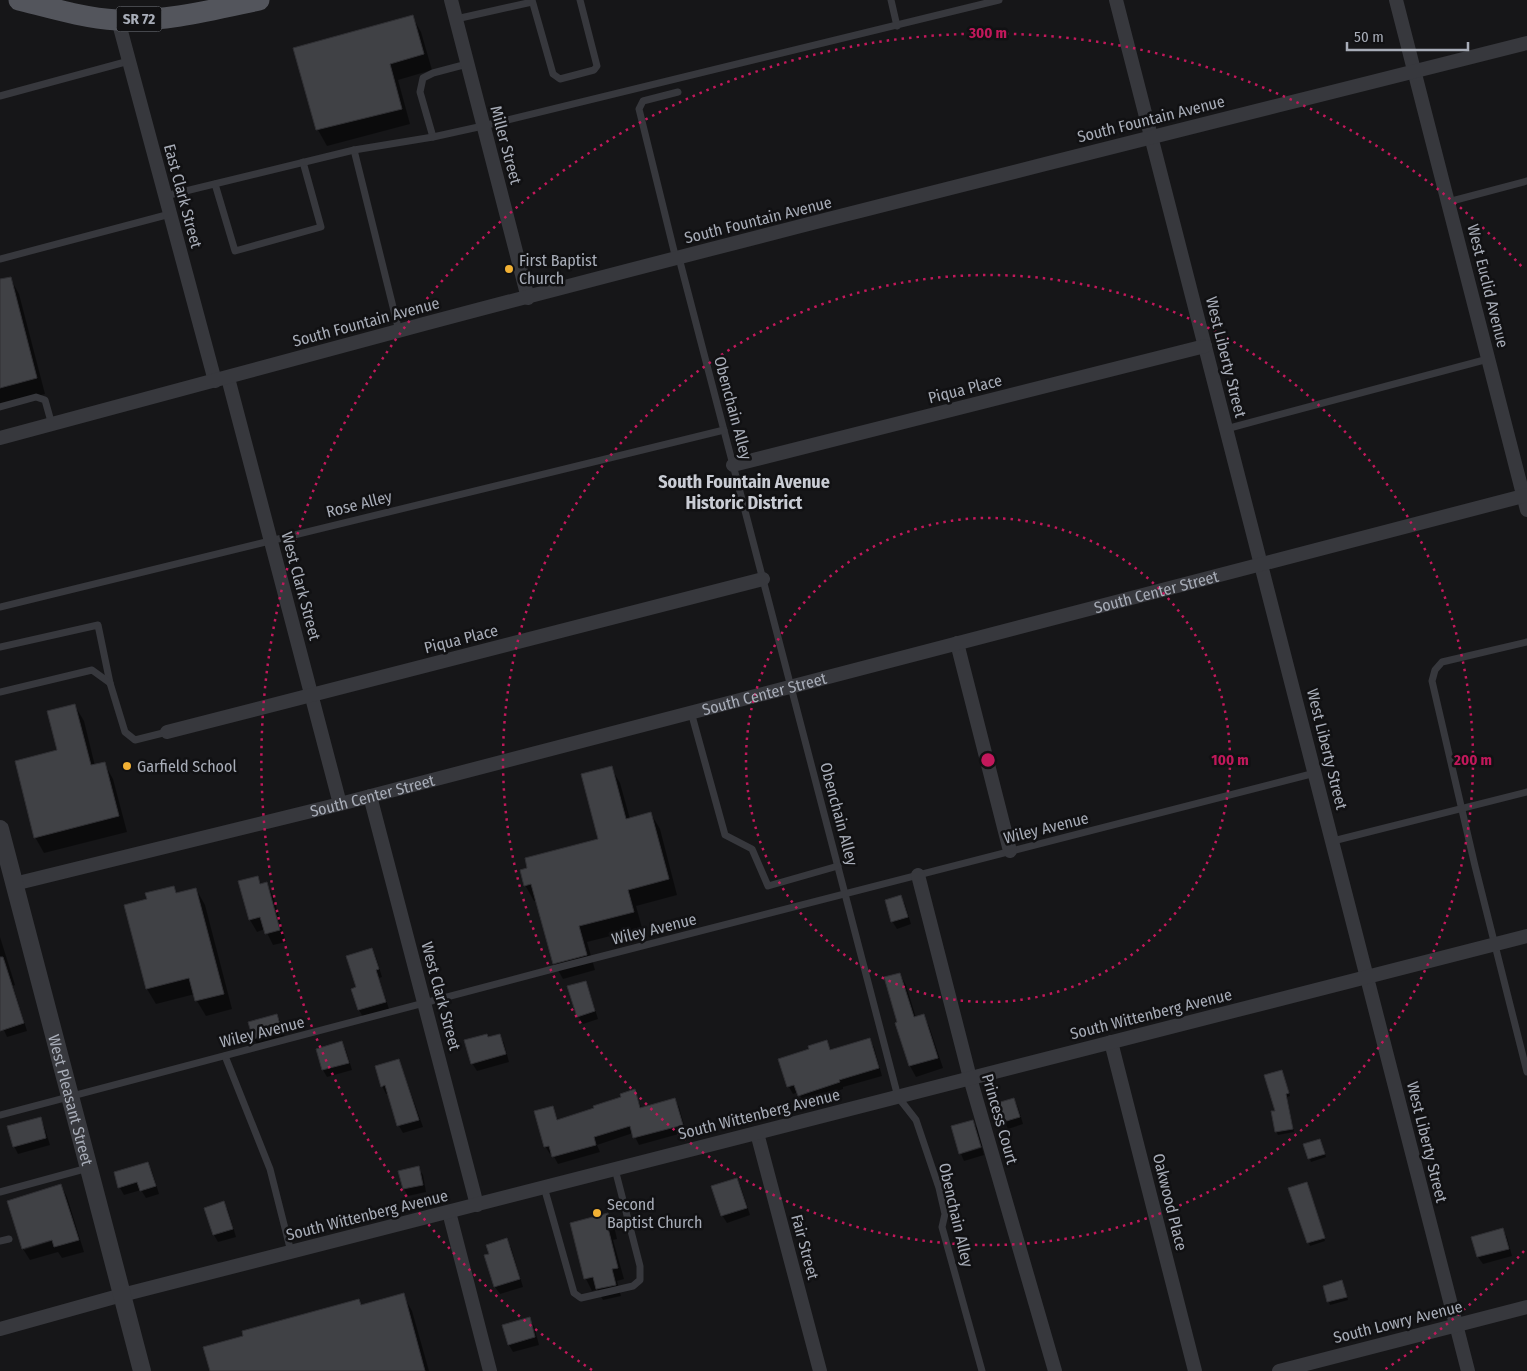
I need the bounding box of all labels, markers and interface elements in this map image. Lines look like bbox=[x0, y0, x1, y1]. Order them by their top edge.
road number: SR 72 bbox=[116, 6, 162, 32]
scale bar bbox=[1347, 20, 1468, 52]
text: 300 m bbox=[968, 24, 1007, 42]
text: 50 m bbox=[1354, 28, 1384, 46]
street label: South Fountain Avenue bbox=[1075, 91, 1227, 146]
street label: Miller Street bbox=[486, 104, 526, 187]
street label: East Clark Street bbox=[160, 142, 206, 251]
street label: South Fountain Avenue bbox=[682, 192, 834, 247]
street label: West Euclid Avenue bbox=[1463, 222, 1513, 350]
place label: First Baptist Church bbox=[519, 251, 598, 288]
marker: First Baptist Church bbox=[503, 263, 515, 275]
street label: South Fountain Avenue bbox=[291, 293, 442, 351]
street label: West Liberty Street bbox=[1202, 294, 1250, 420]
street label: Obenchain Alley bbox=[710, 354, 756, 462]
street label: Piqua Place bbox=[926, 371, 1004, 407]
district label: South Fountain Avenue Historic District bbox=[658, 471, 830, 514]
street label: Rose Alley bbox=[324, 486, 395, 521]
street label: West Clark Street bbox=[277, 530, 325, 643]
street label: South Center Street bbox=[1092, 566, 1221, 617]
street label: Piqua Place bbox=[422, 621, 500, 657]
street label: South Center Street bbox=[700, 668, 829, 719]
street label: West Liberty Street bbox=[1303, 686, 1351, 812]
centre of rings bbox=[979, 751, 997, 769]
text: 100 m bbox=[1211, 751, 1249, 769]
text: 200 m bbox=[1453, 751, 1492, 769]
place label: Garfield School bbox=[137, 757, 237, 776]
marker: Garfield School bbox=[121, 760, 133, 772]
street label: Obenchain Alley bbox=[816, 760, 862, 868]
street label: South Center Street bbox=[308, 770, 437, 821]
street label: Wiley Avenue bbox=[1002, 808, 1091, 848]
street label: Wiley Avenue bbox=[610, 909, 699, 949]
street label: West Clark Street bbox=[417, 940, 465, 1053]
street label: South Wittenberg Avenue bbox=[1068, 985, 1234, 1043]
street label: Wiley Avenue bbox=[218, 1012, 307, 1052]
street label: West Pleasant Street bbox=[45, 1032, 97, 1168]
street label: Princess Court bbox=[978, 1072, 1022, 1167]
street label: West Liberty Street bbox=[1403, 1079, 1451, 1205]
street label: South Wittenberg Avenue bbox=[676, 1085, 842, 1143]
street label: Oakwood Place bbox=[1149, 1151, 1191, 1253]
street label: Obenchain Alley bbox=[935, 1161, 977, 1270]
street label: South Wittenberg Avenue bbox=[284, 1186, 450, 1244]
place label: Second Baptist Church bbox=[607, 1195, 702, 1232]
marker: Second Baptist Church bbox=[591, 1207, 603, 1219]
street label: Fair Street bbox=[787, 1212, 823, 1282]
street label: South Lowry Avenue bbox=[1331, 1297, 1465, 1347]

